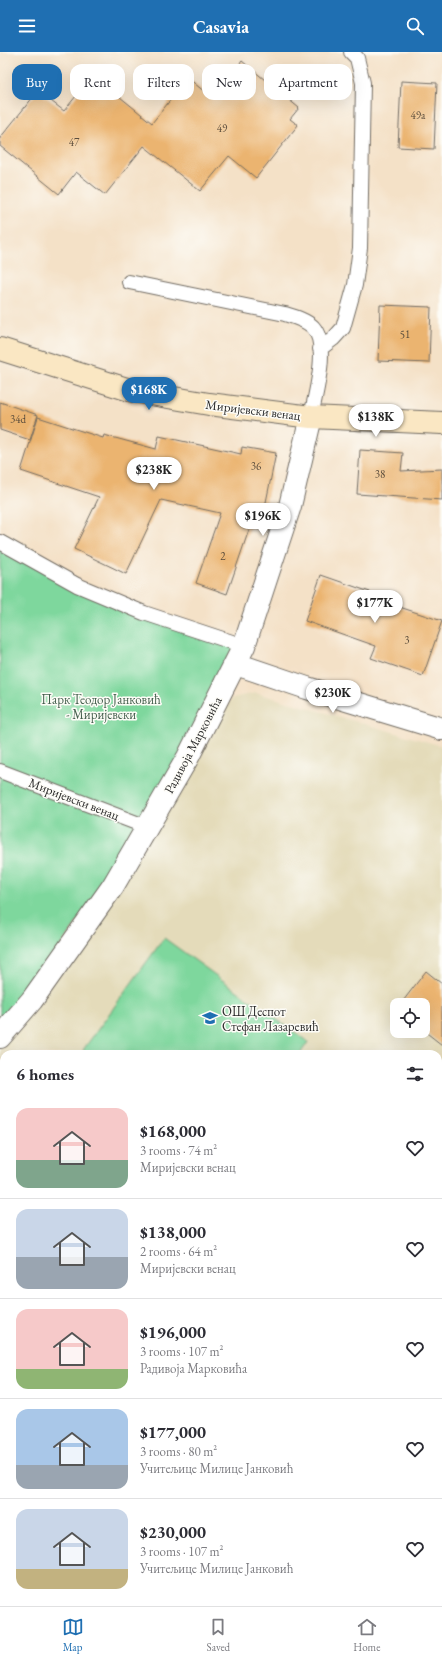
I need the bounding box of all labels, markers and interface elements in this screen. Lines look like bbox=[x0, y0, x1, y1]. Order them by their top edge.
icon: menu bbox=[16, 15, 38, 37]
text: Casavia bbox=[193, 15, 249, 38]
icon: search bbox=[404, 15, 426, 37]
chip: Buy bbox=[12, 64, 62, 100]
chip: Rent bbox=[70, 64, 125, 100]
chip: Filters bbox=[133, 64, 194, 100]
chip: New bbox=[202, 64, 256, 100]
chip: Apartment bbox=[264, 64, 352, 100]
house number: 49a bbox=[411, 108, 426, 122]
house number: 49 bbox=[217, 121, 228, 135]
house number: 47 bbox=[69, 135, 80, 149]
house number: 51 bbox=[400, 327, 410, 341]
pin: $168K bbox=[121, 377, 177, 411]
text: $168K bbox=[131, 381, 167, 398]
street label: Миријевски венац bbox=[204, 396, 302, 424]
pin: $138K bbox=[348, 404, 404, 438]
text: $138K bbox=[358, 408, 394, 425]
house number: 34d bbox=[10, 412, 26, 426]
pin: $238K bbox=[126, 457, 182, 491]
house number: 36 bbox=[251, 459, 262, 473]
text: $238K bbox=[136, 461, 172, 478]
house number: 38 bbox=[375, 467, 385, 481]
pin: $196K bbox=[235, 503, 291, 537]
text: $196K bbox=[245, 507, 281, 524]
house number: 2 bbox=[220, 549, 226, 563]
pin: $177K bbox=[347, 590, 403, 624]
text: $177K bbox=[357, 594, 393, 611]
house number: 3 bbox=[404, 633, 410, 647]
pin: $230K bbox=[305, 680, 361, 714]
text: $230K bbox=[315, 684, 351, 701]
park label: Парк Теодор Јанковић - Миријевски bbox=[41, 691, 161, 723]
street label: Радивоја Марковића bbox=[160, 693, 226, 796]
street label: Миријевски венац bbox=[26, 774, 122, 824]
map controls bbox=[390, 998, 430, 1038]
button: locate bbox=[390, 998, 430, 1038]
place label: ОШ Деспот Стефан Лазаревић bbox=[222, 1003, 319, 1035]
school or university icon: ОШ Деспот Стефан Лазаревић bbox=[201, 1009, 219, 1027]
text: 6 homes bbox=[16, 1063, 74, 1085]
icon: filters bbox=[404, 1063, 426, 1085]
text: $168,000 bbox=[140, 1120, 206, 1142]
icon: home bbox=[48, 1124, 96, 1172]
icon: heart bbox=[404, 1137, 426, 1159]
text: 3 rooms · 74 m² bbox=[140, 1142, 217, 1159]
text: Миријевски венац bbox=[140, 1159, 236, 1176]
text: $138,000 bbox=[140, 1221, 206, 1243]
icon: home bbox=[48, 1225, 96, 1273]
icon: heart bbox=[404, 1238, 426, 1260]
text: 2 rooms · 64 m² bbox=[140, 1243, 217, 1260]
text: Миријевски венац bbox=[140, 1260, 236, 1277]
text: $196,000 bbox=[140, 1321, 206, 1343]
icon: home bbox=[48, 1325, 96, 1373]
icon: heart bbox=[404, 1338, 426, 1360]
text: 3 rooms · 107 m² bbox=[140, 1343, 224, 1360]
text: Радивоја Марковића bbox=[140, 1360, 247, 1377]
text: $177,000 bbox=[140, 1421, 206, 1443]
icon: home bbox=[48, 1425, 96, 1473]
icon: heart bbox=[404, 1438, 426, 1460]
text: 3 rooms · 80 m² bbox=[140, 1443, 217, 1460]
text: Учитељице Милице Јанковић bbox=[140, 1460, 293, 1477]
text: $230,000 bbox=[140, 1521, 206, 1543]
icon: home bbox=[48, 1525, 96, 1573]
icon: heart bbox=[404, 1538, 426, 1560]
text: 3 rooms · 107 m² bbox=[140, 1543, 224, 1560]
text: Учитељице Милице Јанковић bbox=[140, 1560, 293, 1577]
tab: Map bbox=[62, 1616, 84, 1654]
tab: Saved bbox=[207, 1616, 230, 1654]
tab: Home bbox=[353, 1616, 380, 1654]

